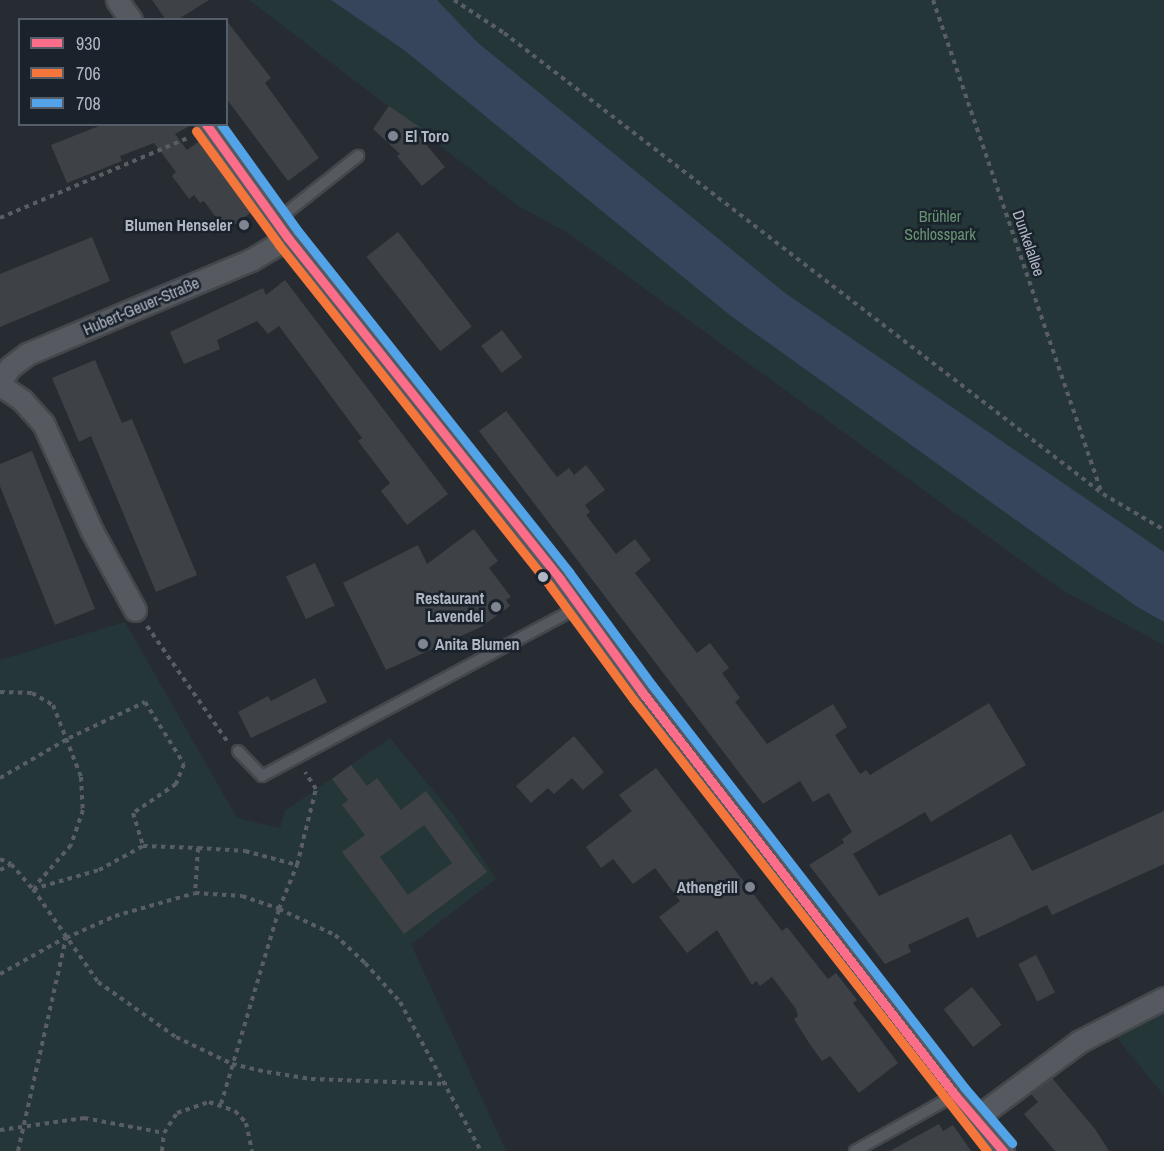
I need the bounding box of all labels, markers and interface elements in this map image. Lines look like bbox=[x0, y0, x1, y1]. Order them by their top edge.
legend bbox=[18, 18, 228, 126]
text: 930 bbox=[76, 31, 101, 56]
text: 706 bbox=[76, 61, 101, 86]
text: 708 bbox=[76, 91, 101, 116]
place label: El Toro bbox=[405, 126, 449, 146]
marker: El Toro bbox=[386, 129, 400, 143]
park label: Brühler Schlosspark bbox=[904, 206, 976, 244]
street label: Dunkelallee bbox=[1009, 207, 1049, 279]
place label: Blumen Henseler bbox=[125, 215, 232, 235]
marker: Blumen Henseler bbox=[237, 218, 251, 232]
street label: Hubert-Geuer-Straße bbox=[80, 273, 202, 339]
unlabelled marker bbox=[537, 571, 549, 583]
place label: Restaurant Lavendel bbox=[415, 588, 484, 626]
marker: Restaurant Lavendel bbox=[489, 600, 503, 614]
place label: Anita Blumen bbox=[435, 634, 520, 654]
marker: Anita Blumen bbox=[416, 637, 430, 651]
place label: Athengrill bbox=[677, 877, 738, 897]
marker: Athengrill bbox=[743, 880, 757, 894]

